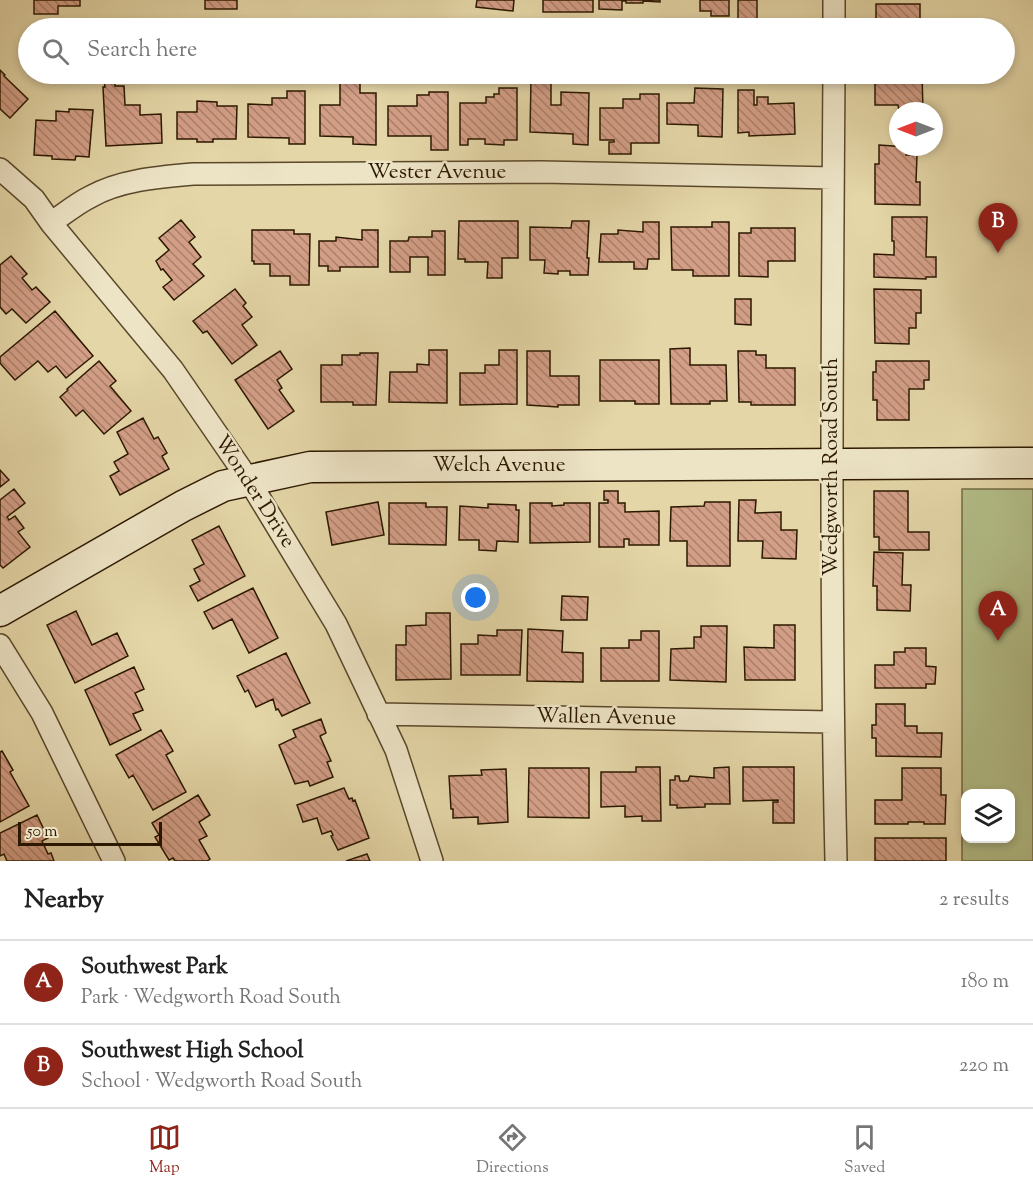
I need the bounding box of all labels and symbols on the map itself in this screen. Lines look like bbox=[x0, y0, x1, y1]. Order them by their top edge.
north arrow bbox=[889, 102, 943, 156]
street label: Wester Avenue bbox=[368, 158, 506, 188]
pin: B bbox=[978, 204, 1018, 253]
street label: Wedgworth Road South bbox=[817, 358, 847, 576]
street label: Wonder Drive bbox=[206, 430, 302, 554]
street label: Welch Avenue bbox=[433, 451, 565, 481]
your location bbox=[461, 583, 490, 612]
pin: A bbox=[978, 592, 1018, 641]
street label: Wallen Avenue bbox=[536, 702, 676, 734]
scale bar bbox=[18, 819, 162, 846]

